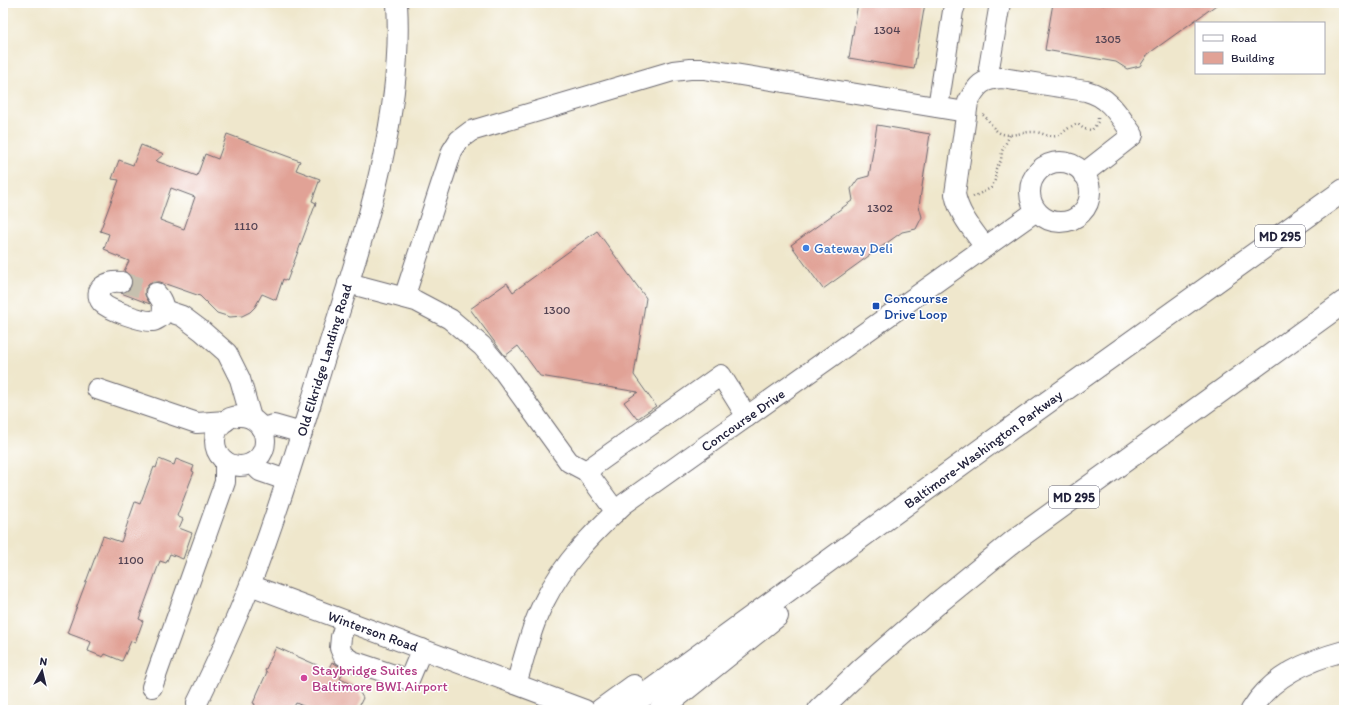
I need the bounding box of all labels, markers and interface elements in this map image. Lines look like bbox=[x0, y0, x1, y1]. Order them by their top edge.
legend bbox=[1195, 22, 1325, 74]
house number: 1304 bbox=[874, 23, 900, 37]
text: Road bbox=[1231, 31, 1257, 45]
house number: 1305 bbox=[1095, 32, 1121, 46]
text: Building bbox=[1231, 51, 1275, 65]
house number: 1302 bbox=[867, 201, 894, 215]
house number: 1110 bbox=[234, 219, 258, 233]
road number: MD 295 bbox=[1255, 225, 1305, 247]
place label: Gateway Deli bbox=[814, 240, 893, 257]
marker: Gateway Deli bbox=[801, 243, 811, 253]
street label: Old Elkridge Landing Road bbox=[293, 281, 356, 439]
place label: Concourse Drive Loop bbox=[884, 290, 948, 323]
marker: Concourse Drive Loop bbox=[871, 301, 881, 311]
house number: 1300 bbox=[544, 303, 570, 317]
street label: Concourse Drive bbox=[698, 385, 789, 456]
street label: Baltimore-Washington Parkway bbox=[901, 386, 1066, 512]
road number: MD 295 bbox=[1049, 486, 1099, 508]
house number: 1100 bbox=[118, 553, 144, 567]
street label: Winterson Road bbox=[325, 607, 421, 656]
north arrow bbox=[22, 651, 62, 691]
text: N bbox=[39, 655, 48, 669]
place label: Staybridge Suites Baltimore BWI Airport bbox=[312, 662, 448, 695]
marker: Staybridge Suites Baltimore BWI Airport bbox=[299, 673, 309, 683]

